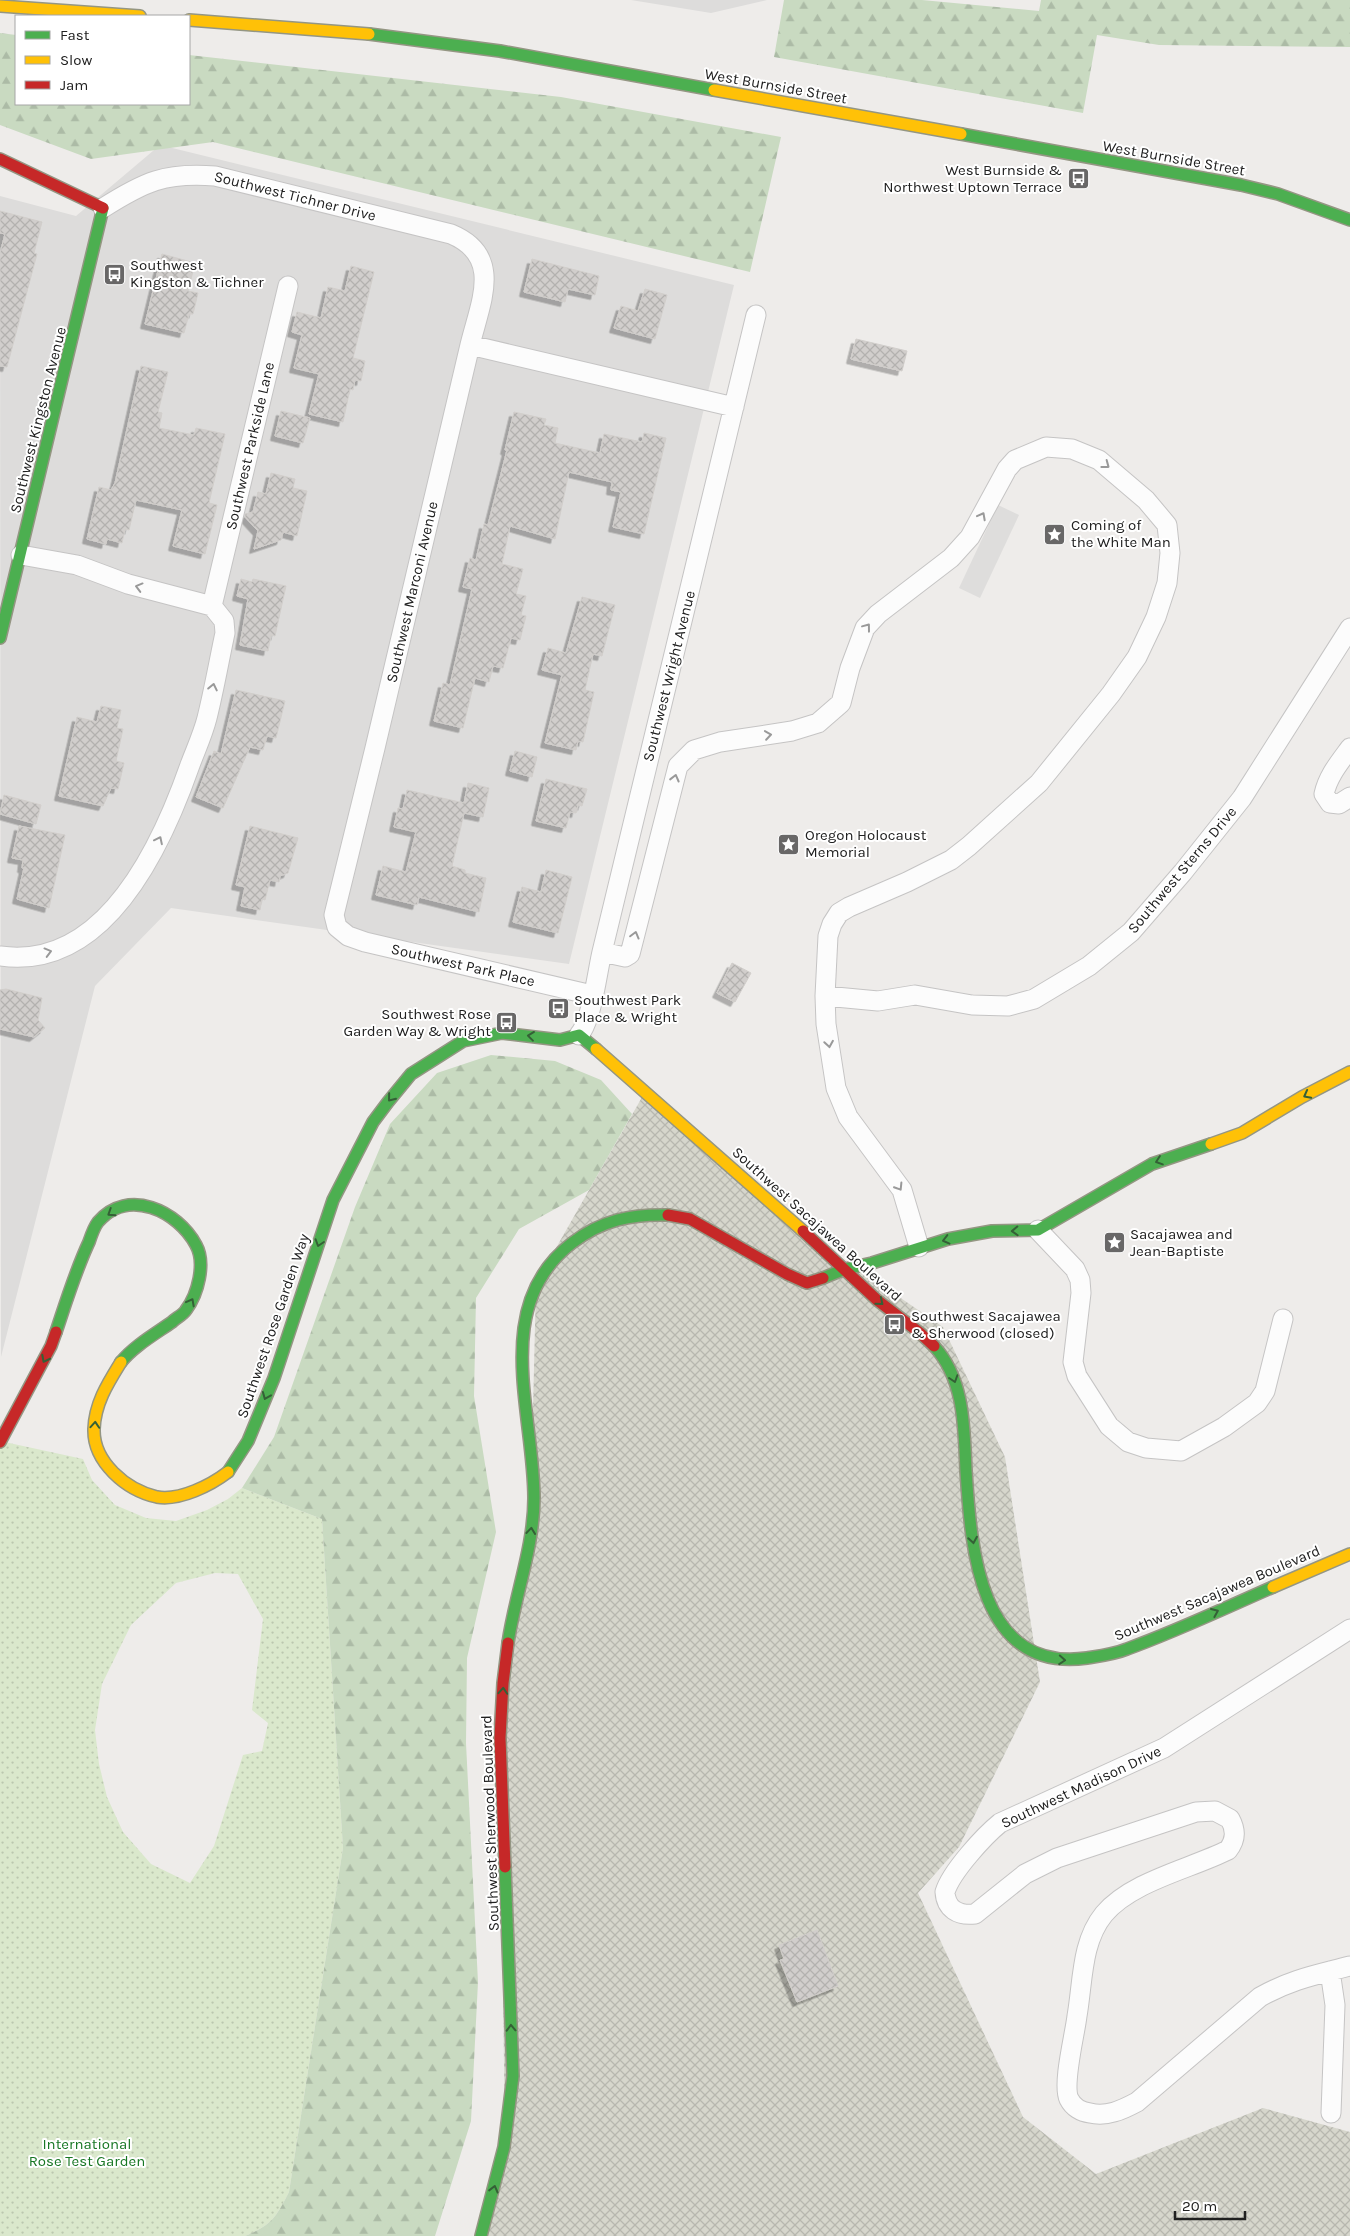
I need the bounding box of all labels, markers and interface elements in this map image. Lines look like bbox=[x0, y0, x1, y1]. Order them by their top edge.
legend bbox=[15, 15, 190, 105]
text: Fast bbox=[60, 26, 90, 44]
text: Slow bbox=[60, 51, 92, 69]
street label: West Burnside Street bbox=[703, 65, 849, 107]
text: Jam bbox=[60, 76, 88, 94]
street label: West Burnside Street bbox=[1101, 137, 1247, 179]
place label: West Burnside & Northwest Uptown Terrace bbox=[883, 161, 1062, 196]
street label: Southwest Tichner Drive bbox=[212, 167, 378, 225]
bus stop icon: West Burnside & Northwest Uptown Terrace bbox=[1066, 167, 1090, 191]
place label: Southwest Kingston & Tichner bbox=[130, 256, 264, 291]
bus stop icon: Southwest Kingston & Tichner bbox=[102, 262, 126, 286]
street label: Southwest Kingston Avenue bbox=[6, 325, 70, 515]
street label: Southwest Parkside Lane bbox=[222, 360, 278, 532]
one-way arrow bbox=[1100, 460, 1109, 468]
street label: Southwest Marconi Avenue bbox=[382, 500, 442, 684]
one-way arrow bbox=[976, 512, 986, 521]
place label: Coming of the White Man bbox=[1071, 516, 1171, 551]
place icon: Coming of the White Man bbox=[1043, 522, 1067, 546]
one-way arrow bbox=[135, 582, 144, 593]
street label: Southwest Wright Avenue bbox=[639, 589, 699, 763]
one-way arrow bbox=[861, 623, 870, 633]
one-way arrow bbox=[207, 683, 218, 692]
one-way arrow bbox=[764, 730, 772, 741]
one-way arrow bbox=[669, 773, 680, 782]
street label: Southwest Sterns Drive bbox=[1124, 803, 1240, 937]
place label: Oregon Holocaust Memorial bbox=[805, 826, 927, 861]
place icon: Oregon Holocaust Memorial bbox=[777, 832, 801, 856]
one-way arrow bbox=[153, 836, 164, 845]
one-way arrow bbox=[630, 932, 640, 940]
street label: Southwest Park Place bbox=[389, 940, 537, 990]
one-way arrow bbox=[44, 948, 52, 958]
place label: Southwest Park Place & Wright bbox=[574, 991, 681, 1026]
bus stop icon: Southwest Park Place & Wright bbox=[546, 997, 570, 1021]
place label: Southwest Rose Garden Way & Wright bbox=[343, 1005, 491, 1040]
bus stop icon: Southwest Rose Garden Way & Wright bbox=[495, 1011, 519, 1035]
one-way arrow bbox=[527, 1032, 536, 1042]
one-way arrow bbox=[823, 1040, 833, 1049]
one-way arrow bbox=[1303, 1089, 1312, 1099]
one-way arrow bbox=[388, 1092, 396, 1101]
street label: Southwest Sacajawea Boulevard bbox=[728, 1143, 906, 1305]
one-way arrow bbox=[1156, 1155, 1164, 1165]
one-way arrow bbox=[892, 1182, 902, 1191]
one-way arrow bbox=[107, 1207, 116, 1217]
one-way arrow bbox=[1011, 1225, 1019, 1236]
place label: Sacajawea and Jean-Baptiste bbox=[1130, 1225, 1233, 1260]
street label: Southwest Rose Garden Way bbox=[233, 1231, 313, 1421]
place icon: Sacajawea and Jean-Baptiste bbox=[1102, 1231, 1126, 1255]
one-way arrow bbox=[941, 1234, 950, 1245]
one-way arrow bbox=[315, 1238, 325, 1246]
one-way arrow bbox=[875, 1296, 884, 1305]
one-way arrow bbox=[184, 1299, 194, 1308]
place label: Southwest Sacajawea & Sherwood (closed) bbox=[911, 1307, 1061, 1342]
bus stop icon: Southwest Sacajawea & Sherwood (closed) bbox=[883, 1313, 907, 1337]
one-way arrow bbox=[41, 1354, 51, 1363]
one-way arrow bbox=[948, 1375, 958, 1383]
one-way arrow bbox=[262, 1392, 272, 1400]
one-way arrow bbox=[90, 1421, 101, 1429]
one-way arrow bbox=[525, 1527, 536, 1535]
one-way arrow bbox=[968, 1536, 978, 1544]
street label: Southwest Sacajawea Boulevard bbox=[1111, 1541, 1323, 1645]
one-way arrow bbox=[1210, 1607, 1219, 1618]
one-way arrow bbox=[1058, 1654, 1066, 1665]
one-way arrow bbox=[497, 1687, 508, 1695]
street label: Southwest Sherwood Boulevard bbox=[477, 1715, 503, 1931]
street label: Southwest Madison Drive bbox=[998, 1742, 1164, 1832]
one-way arrow bbox=[506, 2024, 517, 2032]
park label: International Rose Test Garden bbox=[29, 2135, 145, 2170]
one-way arrow bbox=[488, 2185, 499, 2194]
scale bar bbox=[1175, 2188, 1245, 2220]
text: 20 m bbox=[1182, 2197, 1217, 2215]

